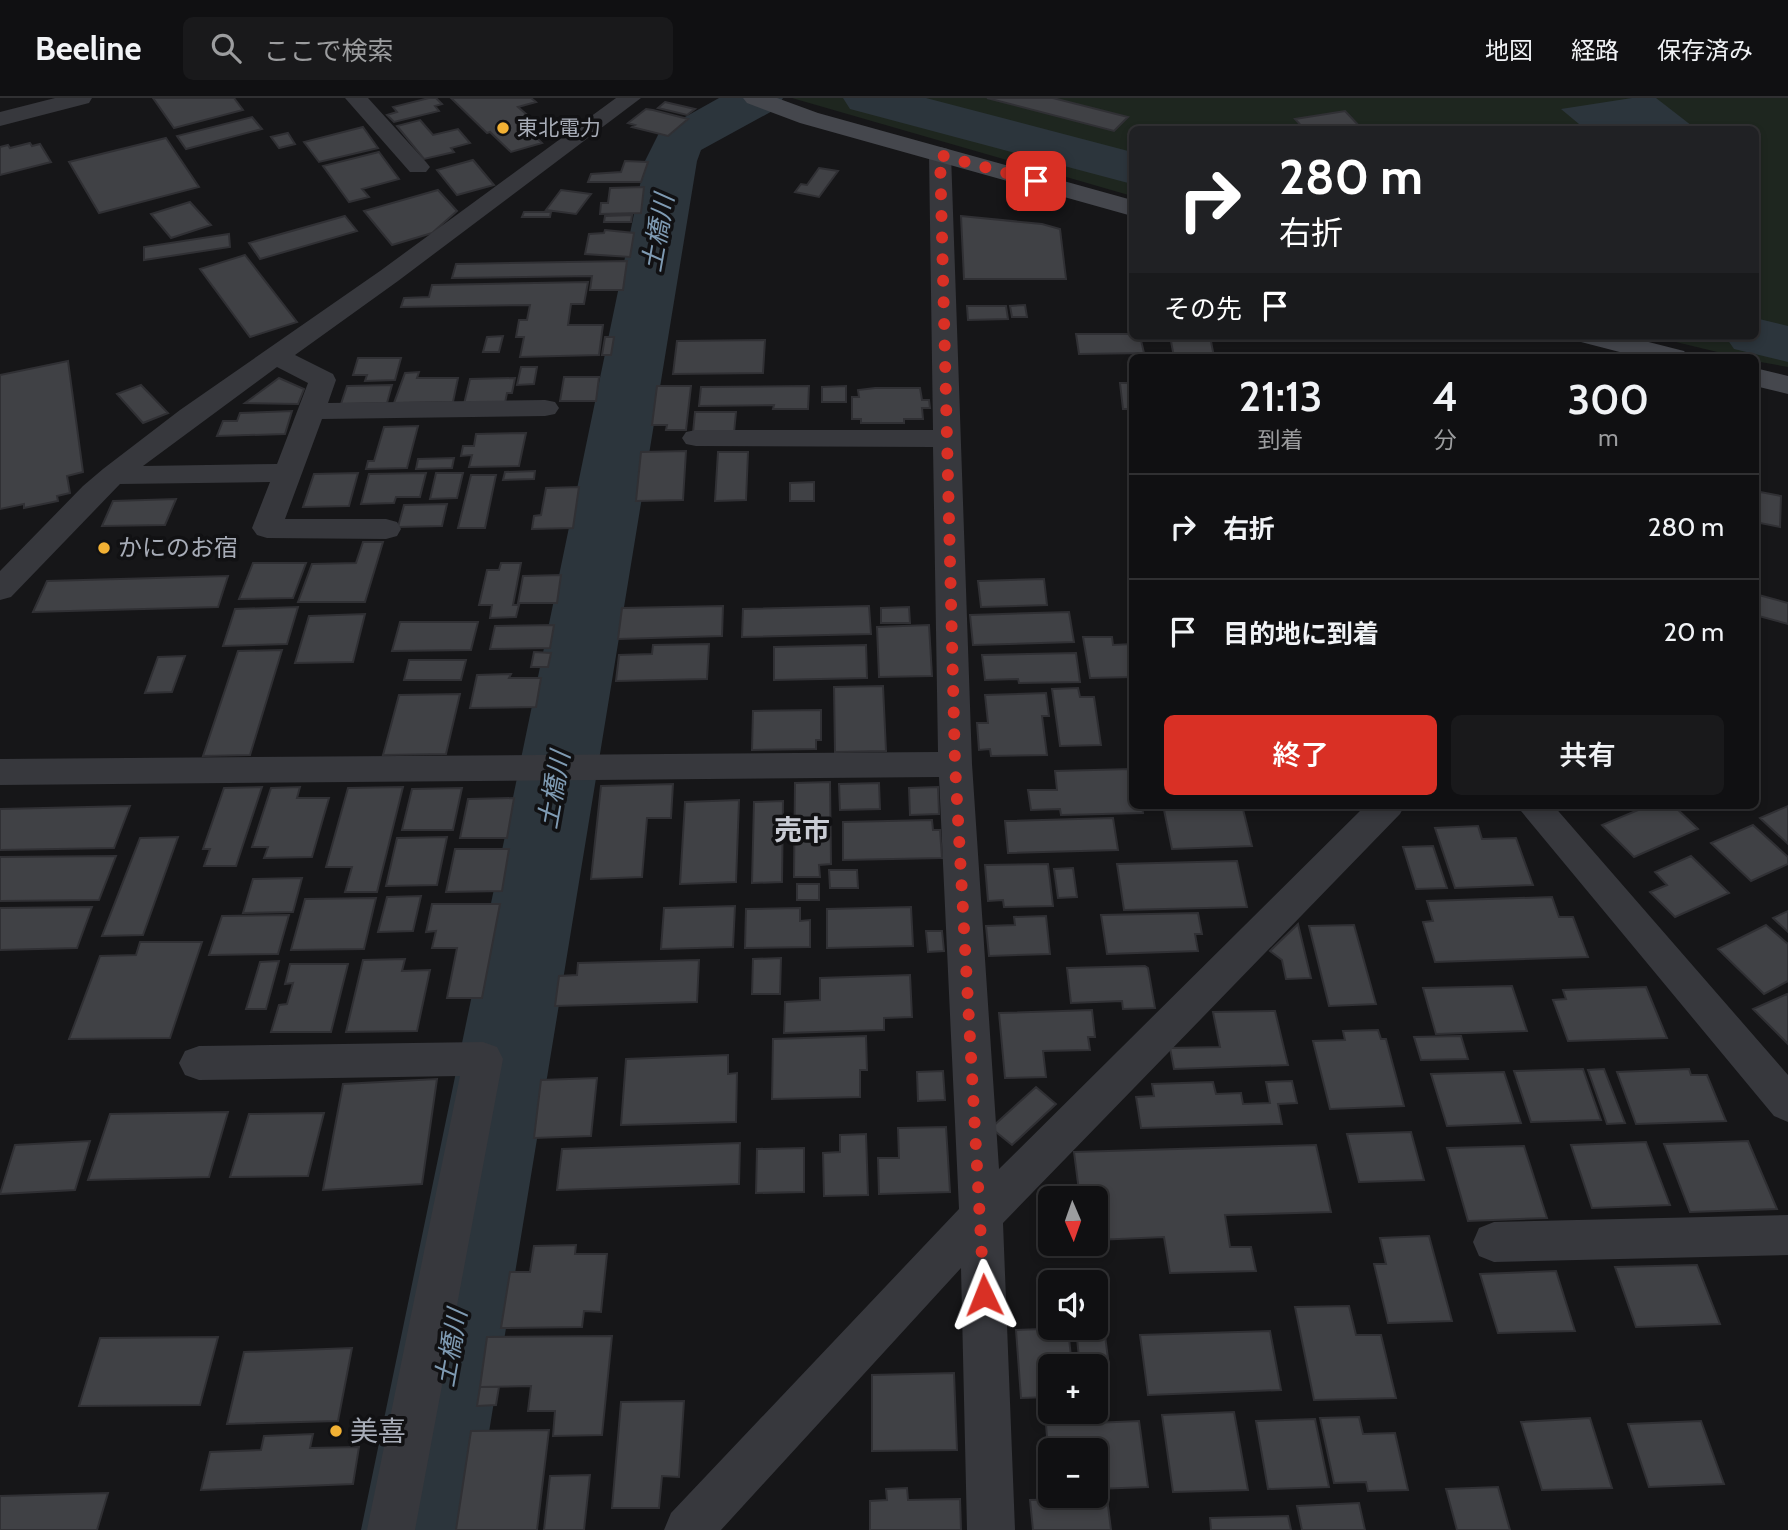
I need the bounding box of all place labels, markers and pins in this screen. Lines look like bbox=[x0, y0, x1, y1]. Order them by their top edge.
place label: 東北電力 bbox=[517, 115, 601, 140]
marker: 東北電力 bbox=[495, 120, 511, 136]
pin bbox=[1006, 151, 1066, 211]
place label: かにのお宿 bbox=[118, 533, 238, 562]
marker: かにのお宿 bbox=[96, 540, 112, 556]
place label: 美喜 bbox=[350, 1414, 406, 1448]
marker: 美喜 bbox=[328, 1423, 344, 1439]

